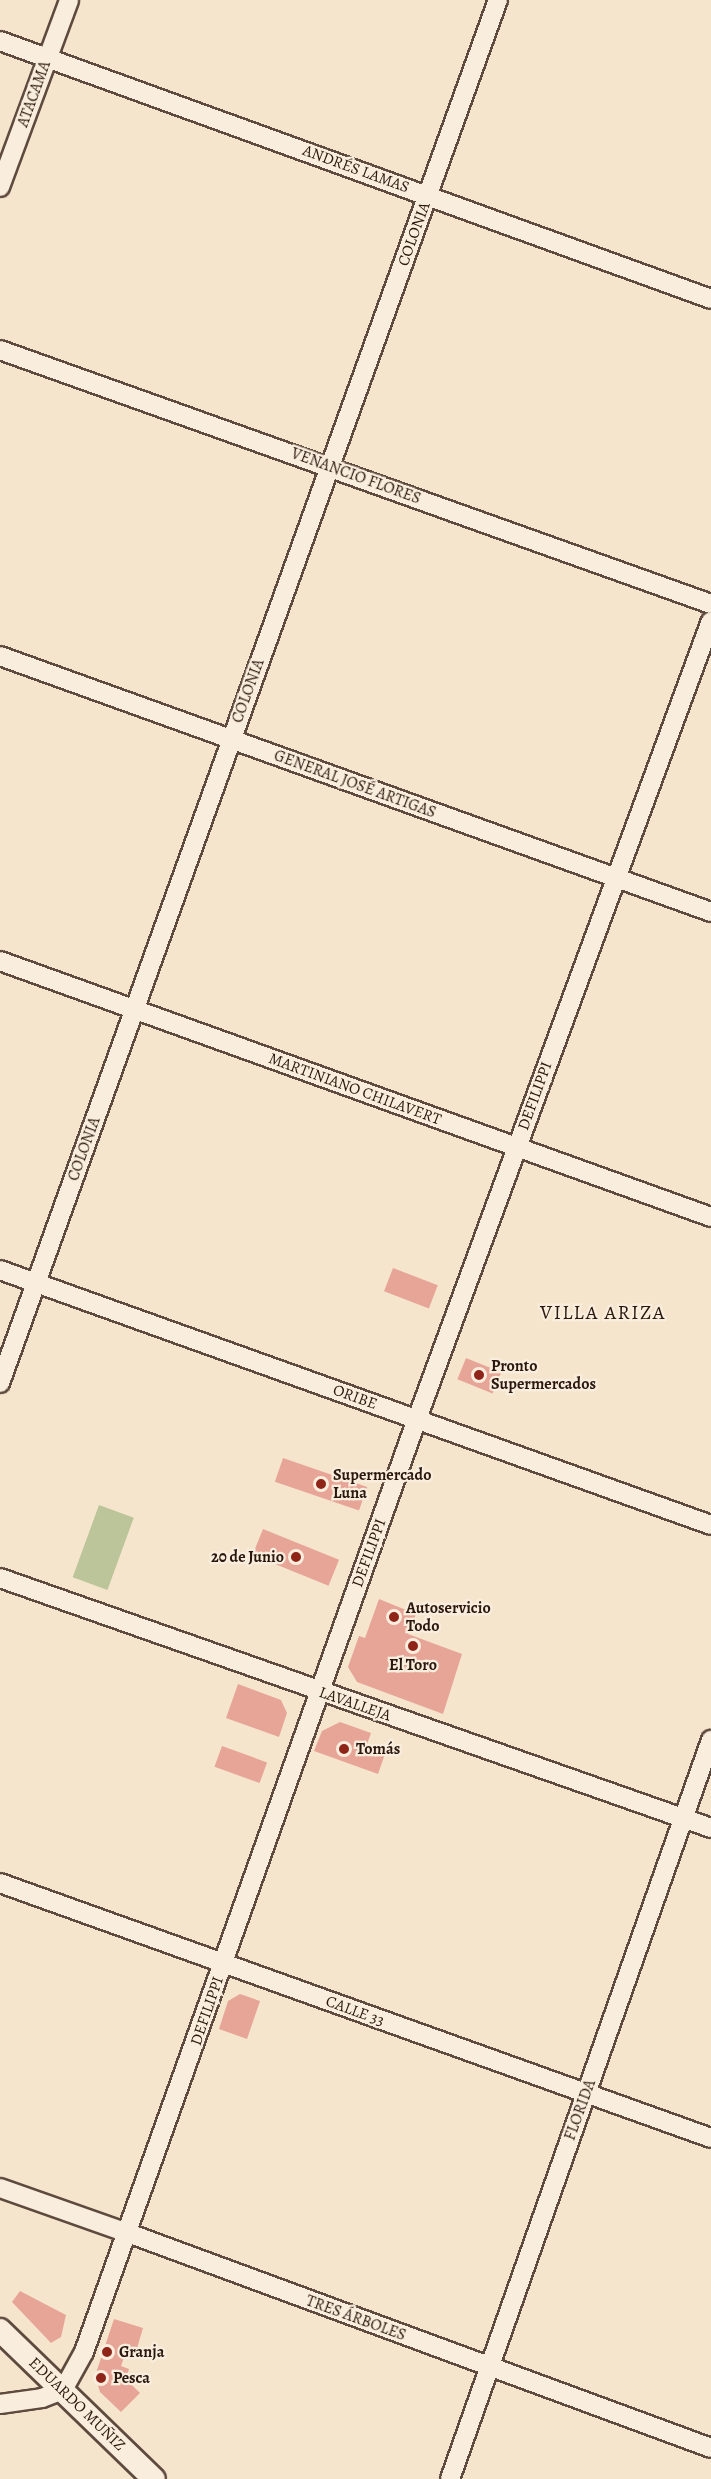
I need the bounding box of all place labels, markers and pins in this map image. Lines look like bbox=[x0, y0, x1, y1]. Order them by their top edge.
place label: Pronto Supermercados bbox=[491, 1356, 596, 1394]
marker: Pronto Supermercados bbox=[472, 1368, 486, 1382]
place label: Supermercado Luna bbox=[333, 1465, 431, 1503]
marker: Supermercado Luna bbox=[314, 1477, 328, 1491]
place label: 20 de Junio bbox=[211, 1547, 284, 1567]
marker: 20 de Junio bbox=[289, 1550, 303, 1564]
place label: Autoservicio Todo bbox=[406, 1598, 491, 1636]
marker: Autoservicio Todo bbox=[387, 1610, 401, 1624]
marker: El Toro bbox=[406, 1639, 420, 1653]
place label: El Toro bbox=[389, 1655, 437, 1675]
place label: Tomás bbox=[356, 1739, 400, 1759]
marker: Tomás bbox=[337, 1742, 351, 1756]
place label: Granja bbox=[119, 2342, 164, 2362]
marker: Granja bbox=[100, 2345, 114, 2359]
place label: Pesca bbox=[113, 2368, 150, 2388]
marker: Pesca bbox=[94, 2371, 108, 2385]

